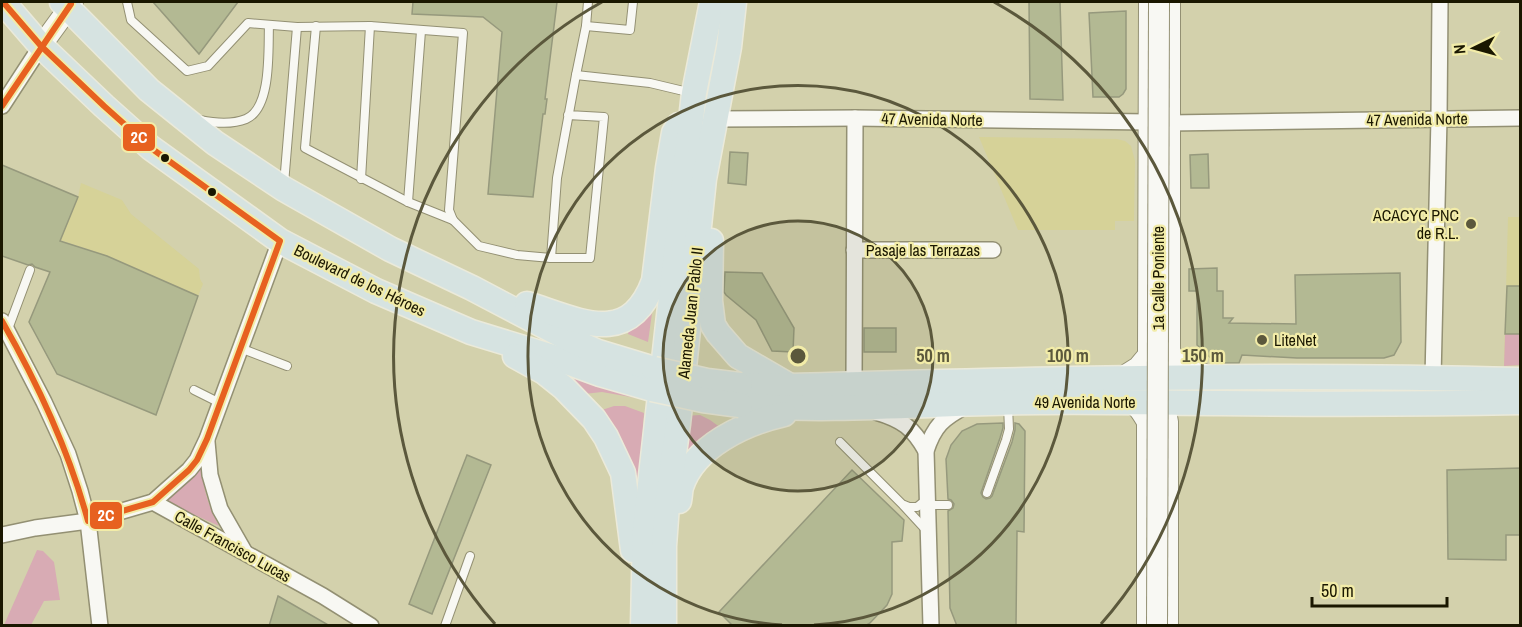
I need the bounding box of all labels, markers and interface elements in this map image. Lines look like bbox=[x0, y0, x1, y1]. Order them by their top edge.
north arrow bbox=[1444, 18, 1504, 78]
text: N bbox=[1448, 44, 1470, 55]
street label: 47 Avenida Norte bbox=[881, 107, 983, 131]
street label: 47 Avenida Norte bbox=[1366, 107, 1468, 131]
line badge: 2C bbox=[122, 123, 156, 152]
text: 2C bbox=[131, 126, 147, 148]
unlabelled marker bbox=[159, 152, 171, 164]
unlabelled marker bbox=[206, 186, 218, 198]
place label: ACACYC PNC de R.L. bbox=[1372, 204, 1459, 244]
marker: ACACYC PNC de R.L. bbox=[1464, 217, 1478, 231]
street label: 1a Calle Poniente bbox=[1147, 226, 1169, 330]
street label: Boulevard de los Héroes bbox=[291, 239, 429, 321]
street label: Pasaje las Terrazas bbox=[866, 239, 980, 261]
street label: Alameda Juan Pablo II bbox=[672, 246, 708, 381]
place label: LiteNet bbox=[1274, 329, 1317, 351]
marker: LiteNet bbox=[1255, 333, 1269, 347]
text: 50 m bbox=[916, 343, 950, 368]
text: 100 m bbox=[1047, 343, 1089, 368]
text: 150 m bbox=[1182, 343, 1224, 368]
centre of rings bbox=[788, 346, 808, 366]
street label: 49 Avenida Norte bbox=[1034, 391, 1136, 413]
line badge: 2C bbox=[89, 501, 123, 530]
text: 2C bbox=[98, 504, 114, 526]
street label: Calle Francisco Lucas bbox=[171, 505, 295, 587]
scale bar bbox=[1312, 570, 1447, 608]
text: 50 m bbox=[1321, 578, 1354, 603]

